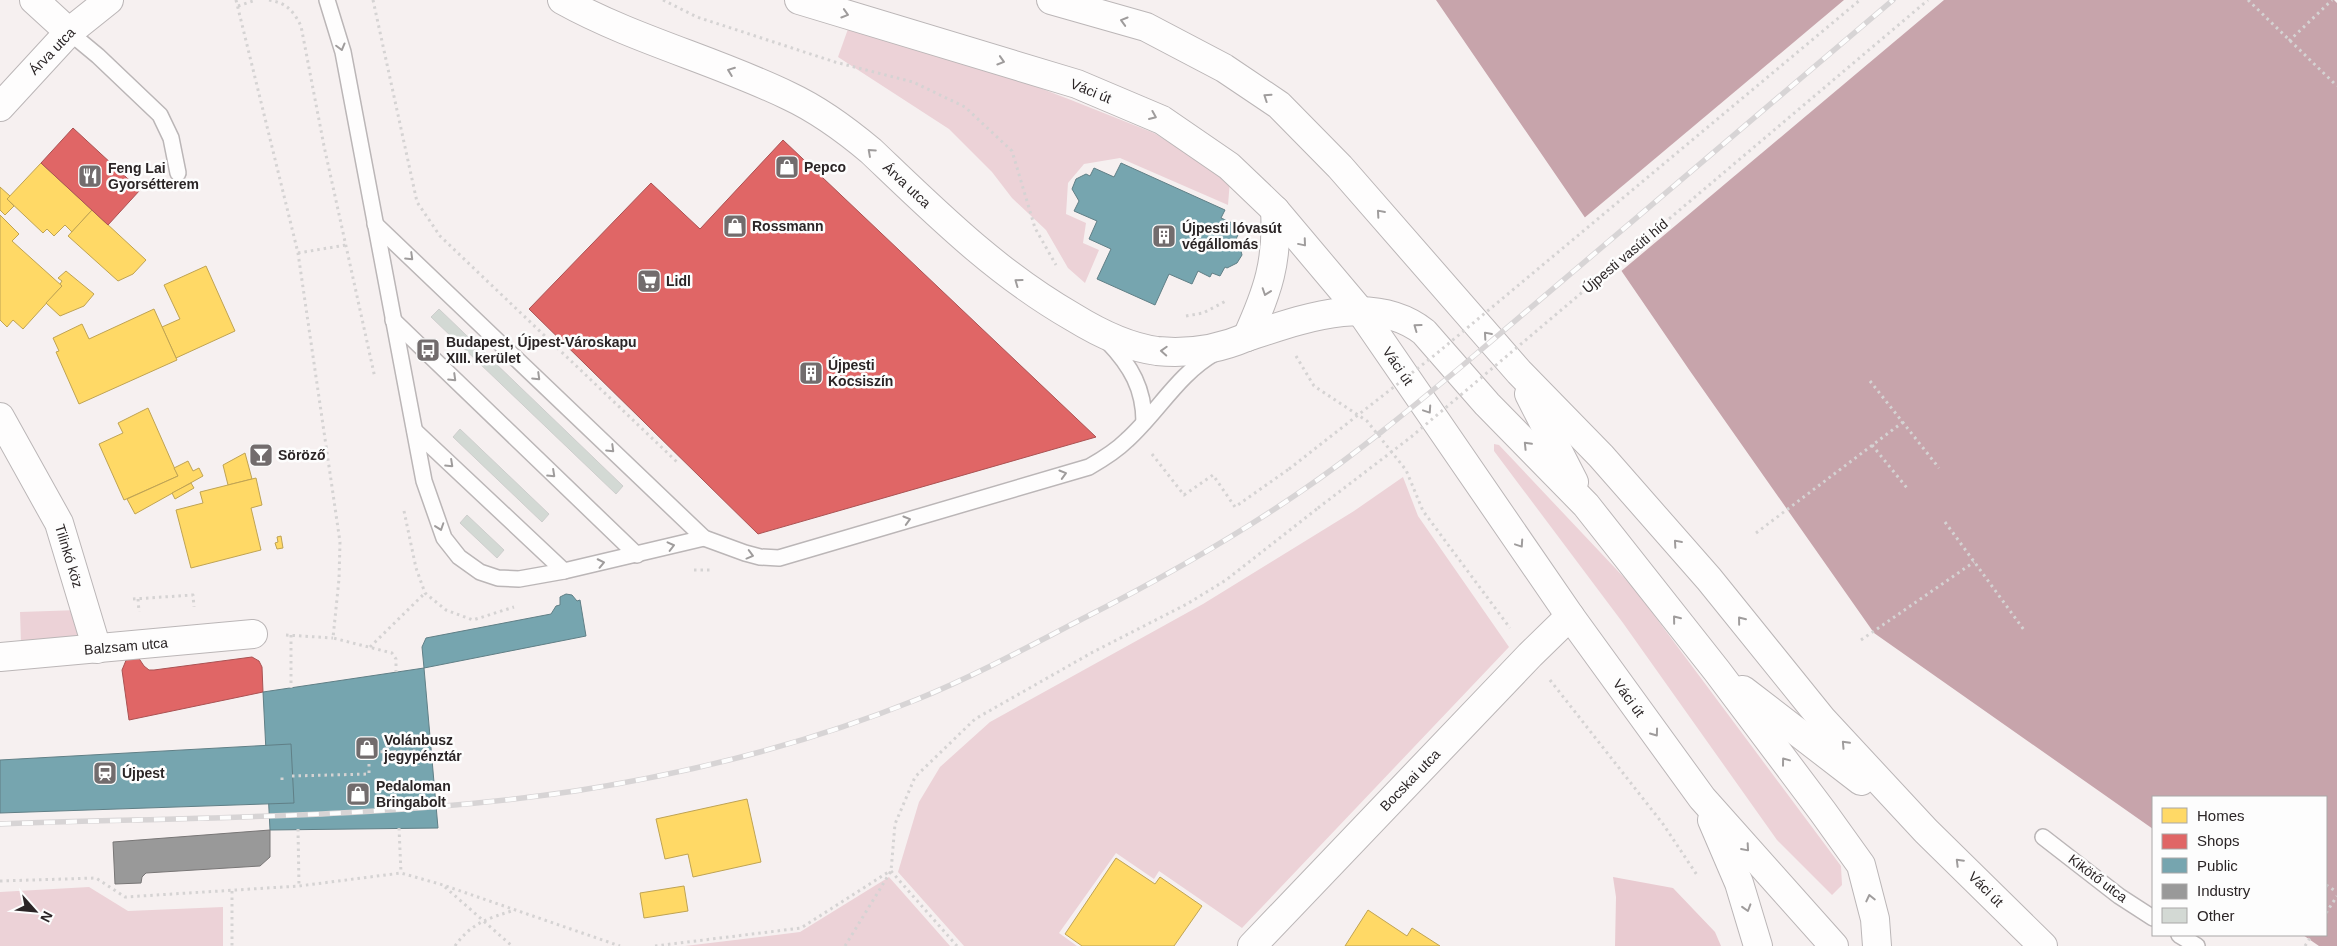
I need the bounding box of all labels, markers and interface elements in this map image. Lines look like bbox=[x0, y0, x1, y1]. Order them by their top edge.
one-way arrow bbox=[841, 9, 849, 19]
one-way arrow bbox=[1119, 16, 1128, 27]
street label: Árva utca bbox=[26, 24, 78, 78]
one-way arrow bbox=[335, 42, 346, 51]
one-way arrow bbox=[996, 56, 1005, 66]
one-way arrow bbox=[727, 67, 736, 77]
street label: Váci út bbox=[1068, 76, 1114, 106]
one-way arrow bbox=[1263, 94, 1272, 103]
one-way arrow bbox=[1149, 111, 1157, 121]
one-way arrow bbox=[867, 148, 876, 157]
shop icon: Pepco bbox=[774, 154, 800, 180]
place label: Pepco bbox=[804, 159, 846, 175]
street label: Árva utca bbox=[880, 159, 934, 211]
place label: Feng Lai Gyorsétterem bbox=[108, 160, 199, 192]
restaurant icon: Feng Lai Gyorsétterem bbox=[77, 163, 103, 189]
one-way arrow bbox=[1377, 209, 1386, 218]
shop icon: Rossmann bbox=[722, 213, 748, 239]
street label: Újpesti vasúti híd bbox=[1579, 216, 1671, 296]
place label: Rossmann bbox=[752, 218, 824, 234]
place label: Újpesti lóvasút végállomás bbox=[1182, 219, 1282, 252]
building icon: Újpesti lóvasút végállomás bbox=[1151, 223, 1177, 249]
one-way arrow bbox=[1297, 237, 1306, 246]
one-way arrow bbox=[405, 251, 414, 260]
supermarket icon: Lidl bbox=[636, 268, 662, 294]
place label: Lidl bbox=[666, 273, 691, 289]
one-way arrow bbox=[1015, 279, 1024, 289]
one-way arrow bbox=[1262, 287, 1272, 296]
one-way arrow bbox=[1413, 324, 1422, 333]
one-way arrow bbox=[1483, 332, 1492, 341]
place label: Budapest, Újpest-Városkapu XIII. kerület bbox=[446, 333, 637, 366]
bus stop icon: Budapest, Újpest-Városkapu XIII. kerület bbox=[415, 337, 441, 363]
street label: Váci út bbox=[1379, 344, 1417, 388]
one-way arrow bbox=[1159, 345, 1167, 356]
place label: Újpesti Kocsiszín bbox=[828, 356, 893, 389]
building icon: Újpesti Kocsiszín bbox=[798, 360, 824, 386]
one-way arrow bbox=[531, 371, 540, 380]
one-way arrow bbox=[447, 372, 456, 381]
one-way arrow bbox=[1422, 404, 1431, 414]
bar icon: Söröző bbox=[248, 442, 274, 468]
one-way arrow bbox=[1524, 442, 1533, 451]
one-way arrow bbox=[605, 443, 614, 452]
place label: Söröző bbox=[278, 447, 325, 463]
one-way arrow bbox=[445, 458, 454, 467]
one-way arrow bbox=[547, 468, 556, 477]
one-way arrow bbox=[1058, 470, 1066, 480]
one-way arrow bbox=[902, 516, 910, 526]
street label: Tilinkó köz bbox=[52, 522, 86, 590]
one-way arrow bbox=[434, 523, 444, 531]
one-way arrow bbox=[1514, 538, 1523, 548]
one-way arrow bbox=[1673, 539, 1682, 548]
one-way arrow bbox=[666, 541, 675, 552]
one-way arrow bbox=[746, 549, 754, 559]
one-way arrow bbox=[596, 558, 605, 569]
one-way arrow bbox=[1674, 616, 1682, 625]
one-way arrow bbox=[1737, 616, 1746, 625]
street label: Balzsam utca bbox=[83, 634, 169, 658]
street label: Váci út bbox=[1610, 676, 1648, 720]
one-way arrow bbox=[1649, 728, 1658, 737]
place label: Volánbusz jegypénztár bbox=[383, 732, 462, 764]
shop icon: Volánbusz jegypénztár bbox=[354, 735, 380, 761]
one-way arrow bbox=[1842, 741, 1851, 750]
street label: Bocskai utca bbox=[1377, 746, 1443, 814]
one-way arrow bbox=[1782, 757, 1791, 767]
station icon: Újpest bbox=[92, 760, 118, 786]
place label: Újpest bbox=[122, 764, 165, 781]
place label: Pedaloman Bringabolt bbox=[376, 778, 451, 810]
shop icon: Pedaloman Bringabolt bbox=[345, 781, 371, 807]
legend bbox=[2152, 796, 2327, 936]
text: Homes bbox=[2197, 807, 2245, 824]
text: Shops bbox=[2197, 832, 2240, 849]
one-way arrow bbox=[1740, 842, 1749, 851]
street label: Kikötő utca bbox=[2066, 851, 2131, 905]
text: Public bbox=[2197, 857, 2238, 874]
one-way arrow bbox=[1956, 859, 1965, 868]
street label: Váci út bbox=[1965, 868, 2007, 910]
text: Industry bbox=[2197, 882, 2251, 899]
north arrow bbox=[10, 886, 60, 936]
one-way arrow bbox=[1865, 893, 1876, 902]
one-way arrow bbox=[1741, 903, 1751, 912]
text: Other bbox=[2197, 907, 2235, 924]
text: N bbox=[37, 909, 56, 925]

